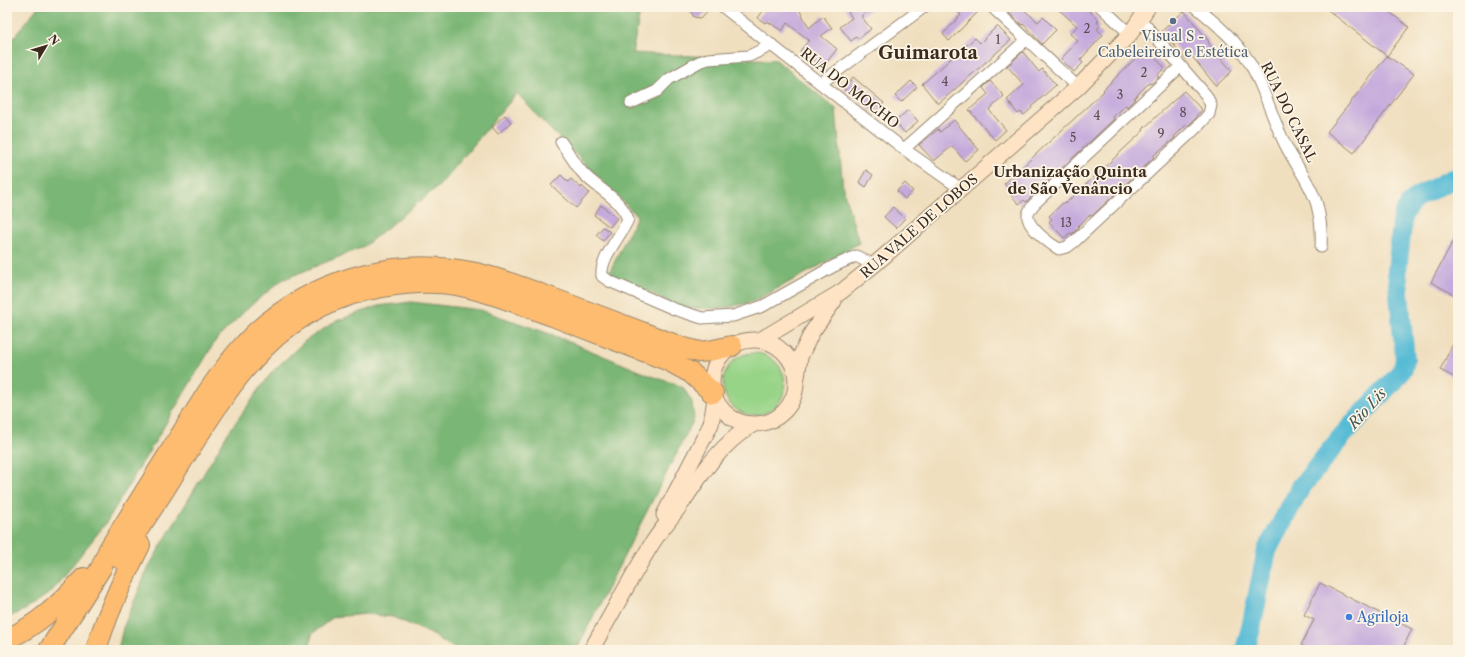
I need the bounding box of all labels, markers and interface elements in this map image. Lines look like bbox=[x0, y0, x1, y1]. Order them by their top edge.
marker: Visual S - Cabeleireiro e Estética bbox=[1168, 16, 1178, 26]
house number: 2 bbox=[1084, 21, 1091, 36]
north arrow bbox=[26, 26, 66, 66]
place label: Visual S - Cabeleireiro e Estética bbox=[1098, 27, 1249, 61]
text: N bbox=[45, 32, 63, 48]
house number: 1 bbox=[995, 32, 1001, 47]
district label: Guimarota bbox=[878, 42, 978, 64]
street label: RUA DO MOCHO bbox=[797, 44, 903, 132]
street label: RUA DO CASAL bbox=[1257, 59, 1321, 165]
house number: 2 bbox=[1141, 65, 1148, 80]
house number: 4 bbox=[942, 74, 949, 89]
house number: 3 bbox=[1117, 87, 1123, 102]
house number: 8 bbox=[1179, 105, 1187, 120]
house number: 4 bbox=[1094, 108, 1101, 123]
house number: 9 bbox=[1157, 126, 1165, 141]
house number: 5 bbox=[1070, 130, 1076, 145]
district label: Urbanização Quinta de São Venâncio bbox=[993, 162, 1147, 198]
street label: RUA VALE DE LOBOS bbox=[856, 170, 982, 282]
house number: 13 bbox=[1060, 215, 1072, 230]
water label: Rio Lis bbox=[1343, 383, 1391, 433]
place label: Agriloja bbox=[1356, 608, 1410, 626]
marker: Agriloja bbox=[1344, 612, 1354, 622]

